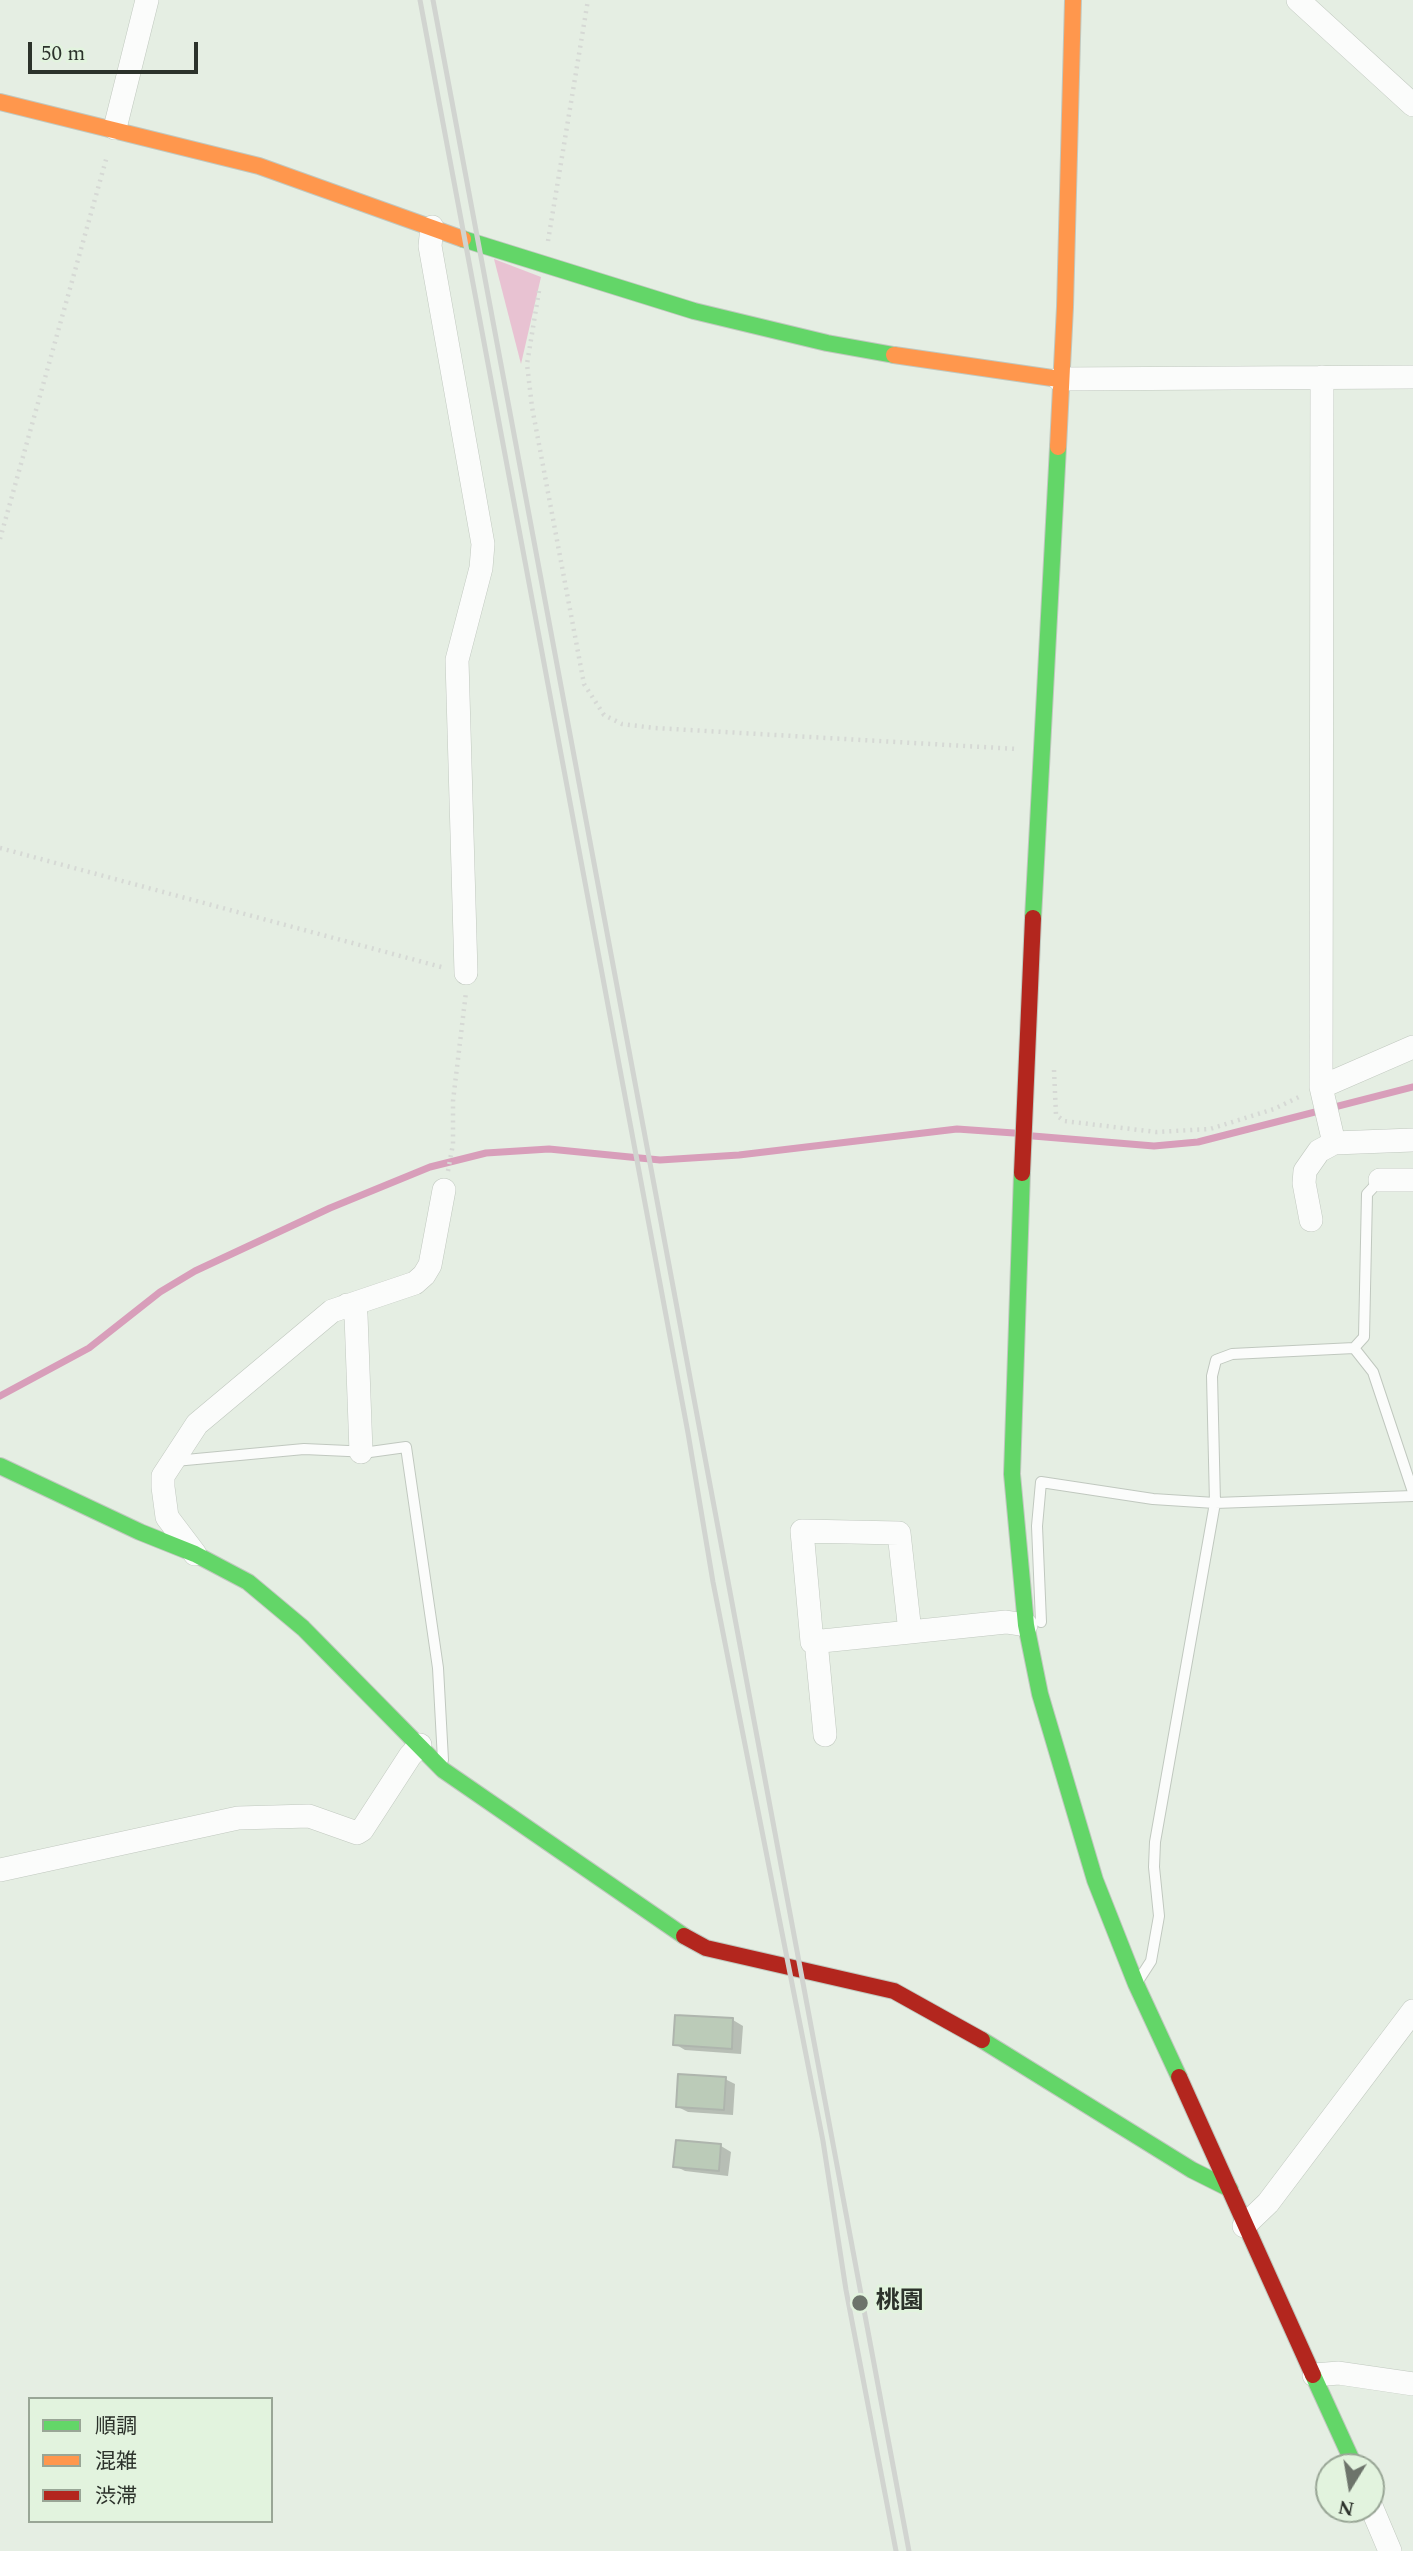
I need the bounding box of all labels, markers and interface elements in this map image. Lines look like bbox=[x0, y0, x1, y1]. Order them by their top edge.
scale bar bbox=[32, 28, 201, 72]
text: 50 m bbox=[41, 38, 85, 70]
place label: 桃園 bbox=[876, 2289, 924, 2317]
marker: 桃園 bbox=[850, 2293, 870, 2313]
legend bbox=[28, 2397, 273, 2523]
text: 順調 bbox=[95, 2411, 137, 2443]
text: 混雑 bbox=[95, 2446, 137, 2478]
north arrow bbox=[1315, 2453, 1385, 2523]
text: 渋滞 bbox=[95, 2481, 137, 2513]
text: N bbox=[1336, 2491, 1357, 2523]

